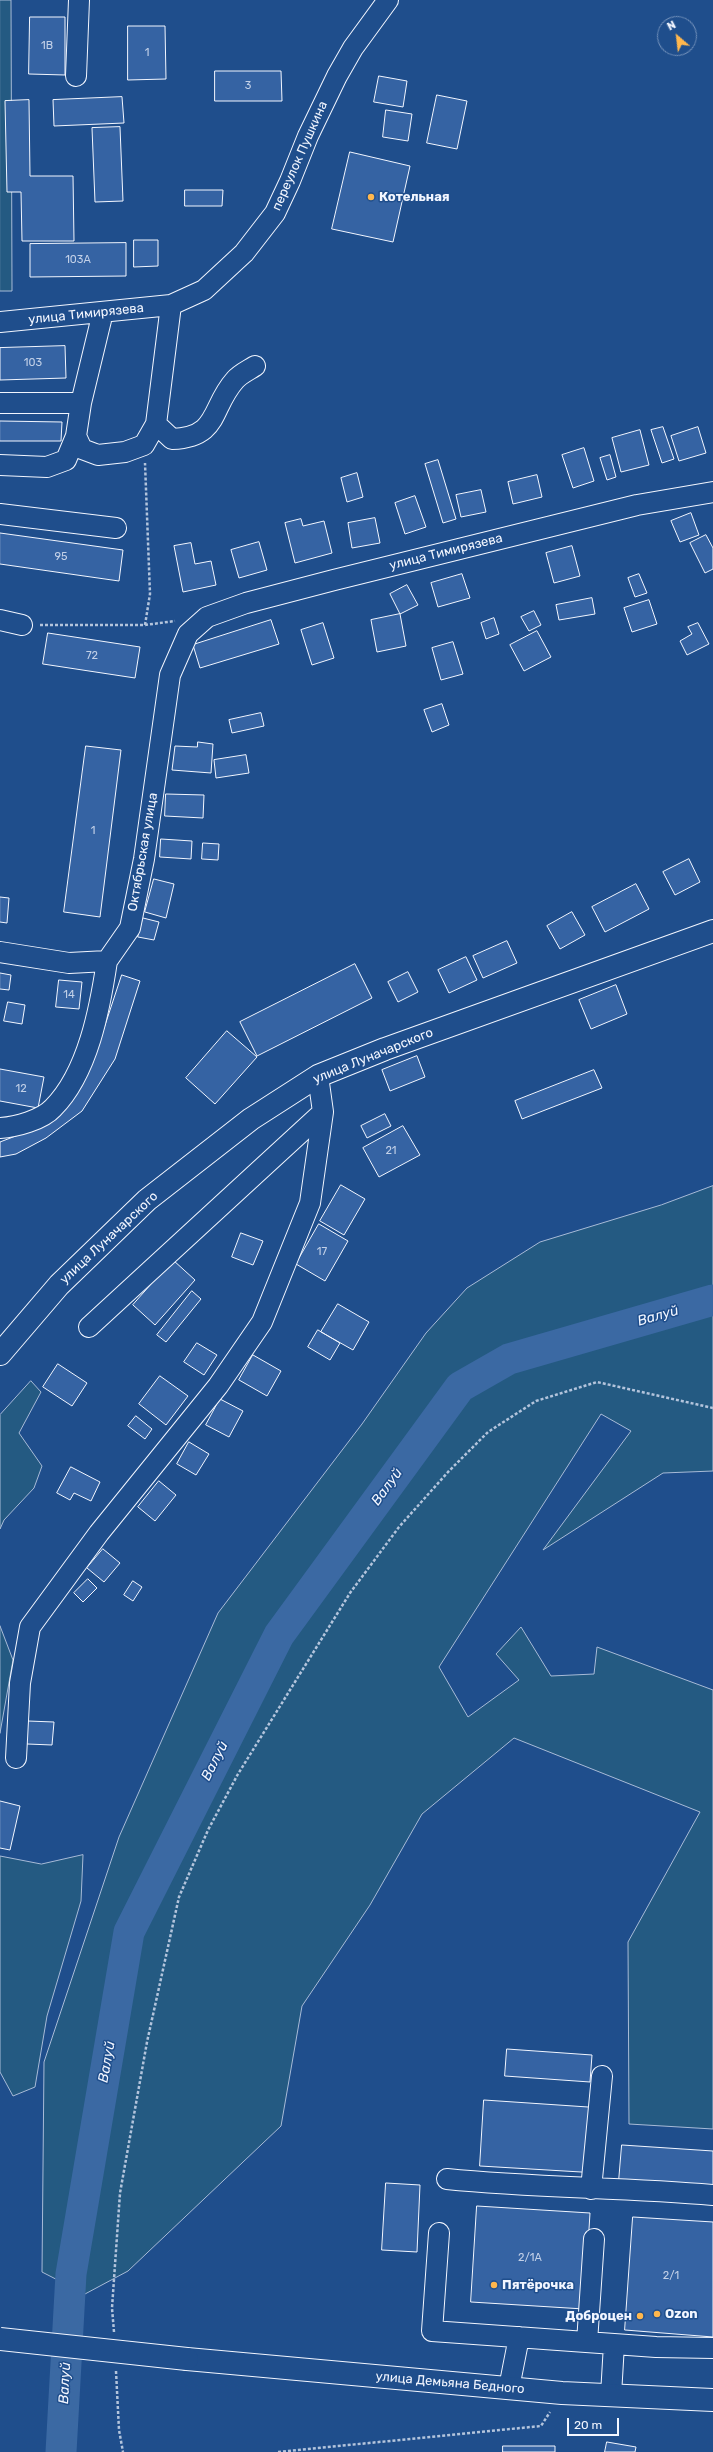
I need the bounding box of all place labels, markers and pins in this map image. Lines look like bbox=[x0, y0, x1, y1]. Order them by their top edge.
place label: Котельная bbox=[379, 189, 450, 205]
marker: Котельная bbox=[366, 192, 376, 202]
place label: Пятёрочка bbox=[502, 2277, 574, 2293]
marker: Пятёрочка bbox=[489, 2280, 499, 2290]
place label: Ozon bbox=[665, 2306, 698, 2322]
place label: Доброцен bbox=[565, 2308, 632, 2324]
marker: Ozon bbox=[652, 2309, 662, 2319]
marker: Доброцен bbox=[635, 2311, 645, 2321]

